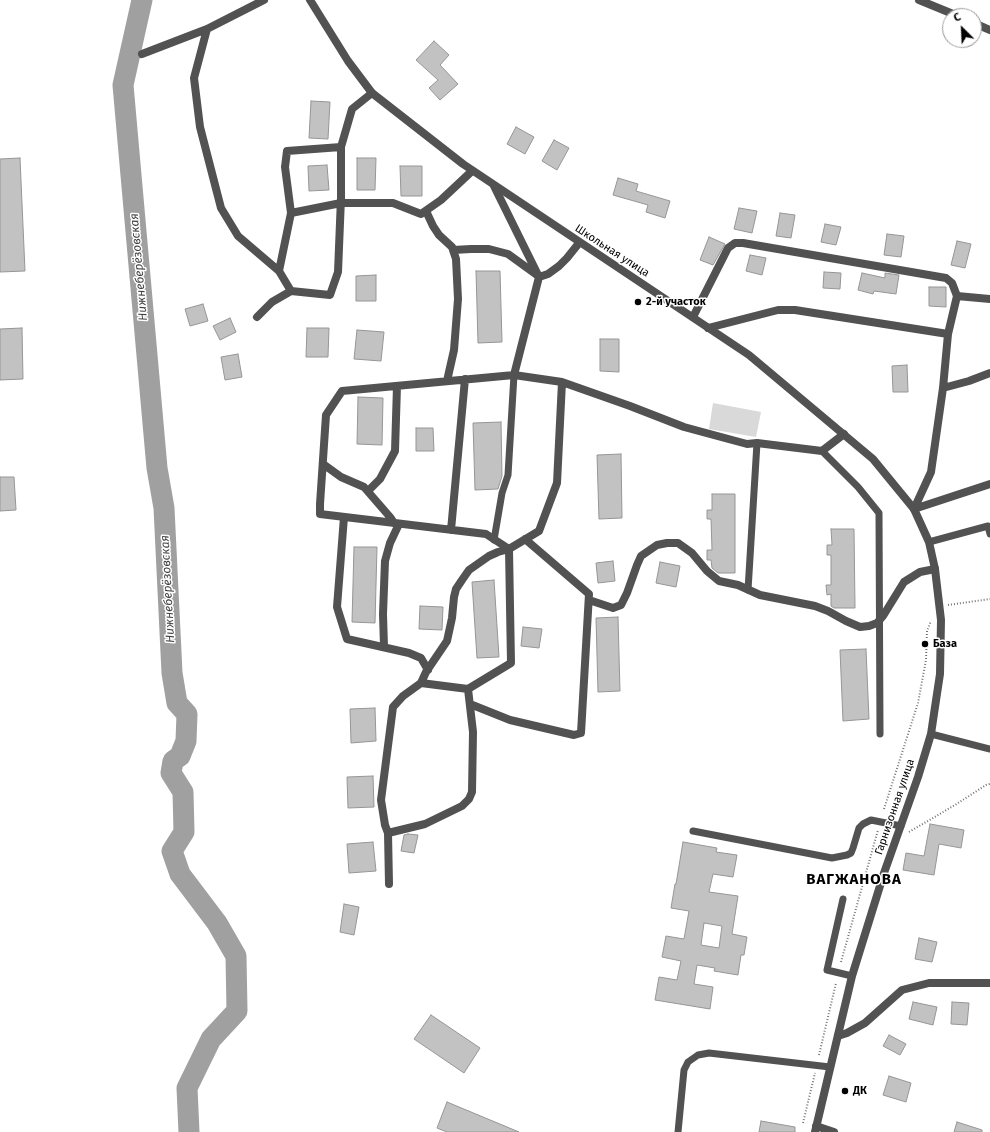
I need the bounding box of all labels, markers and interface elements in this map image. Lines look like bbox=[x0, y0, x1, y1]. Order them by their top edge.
north arrow bbox=[942, 8, 982, 48]
text: С bbox=[952, 10, 963, 25]
water label: Нижнеберёзовская bbox=[127, 213, 151, 321]
street label: Школьная улица bbox=[572, 222, 652, 280]
place label: 2-й участок bbox=[646, 295, 706, 309]
marker: 2-й участок bbox=[633, 297, 643, 307]
water label: Нижнеберёзовская bbox=[158, 535, 178, 643]
place label: База bbox=[933, 637, 957, 651]
marker: База bbox=[920, 639, 930, 649]
street label: Гарнизонная улица bbox=[872, 757, 918, 857]
district label: ВАГЖАНОВА bbox=[806, 871, 902, 889]
place label: ДК bbox=[853, 1084, 867, 1098]
marker: ДК bbox=[840, 1086, 850, 1096]

